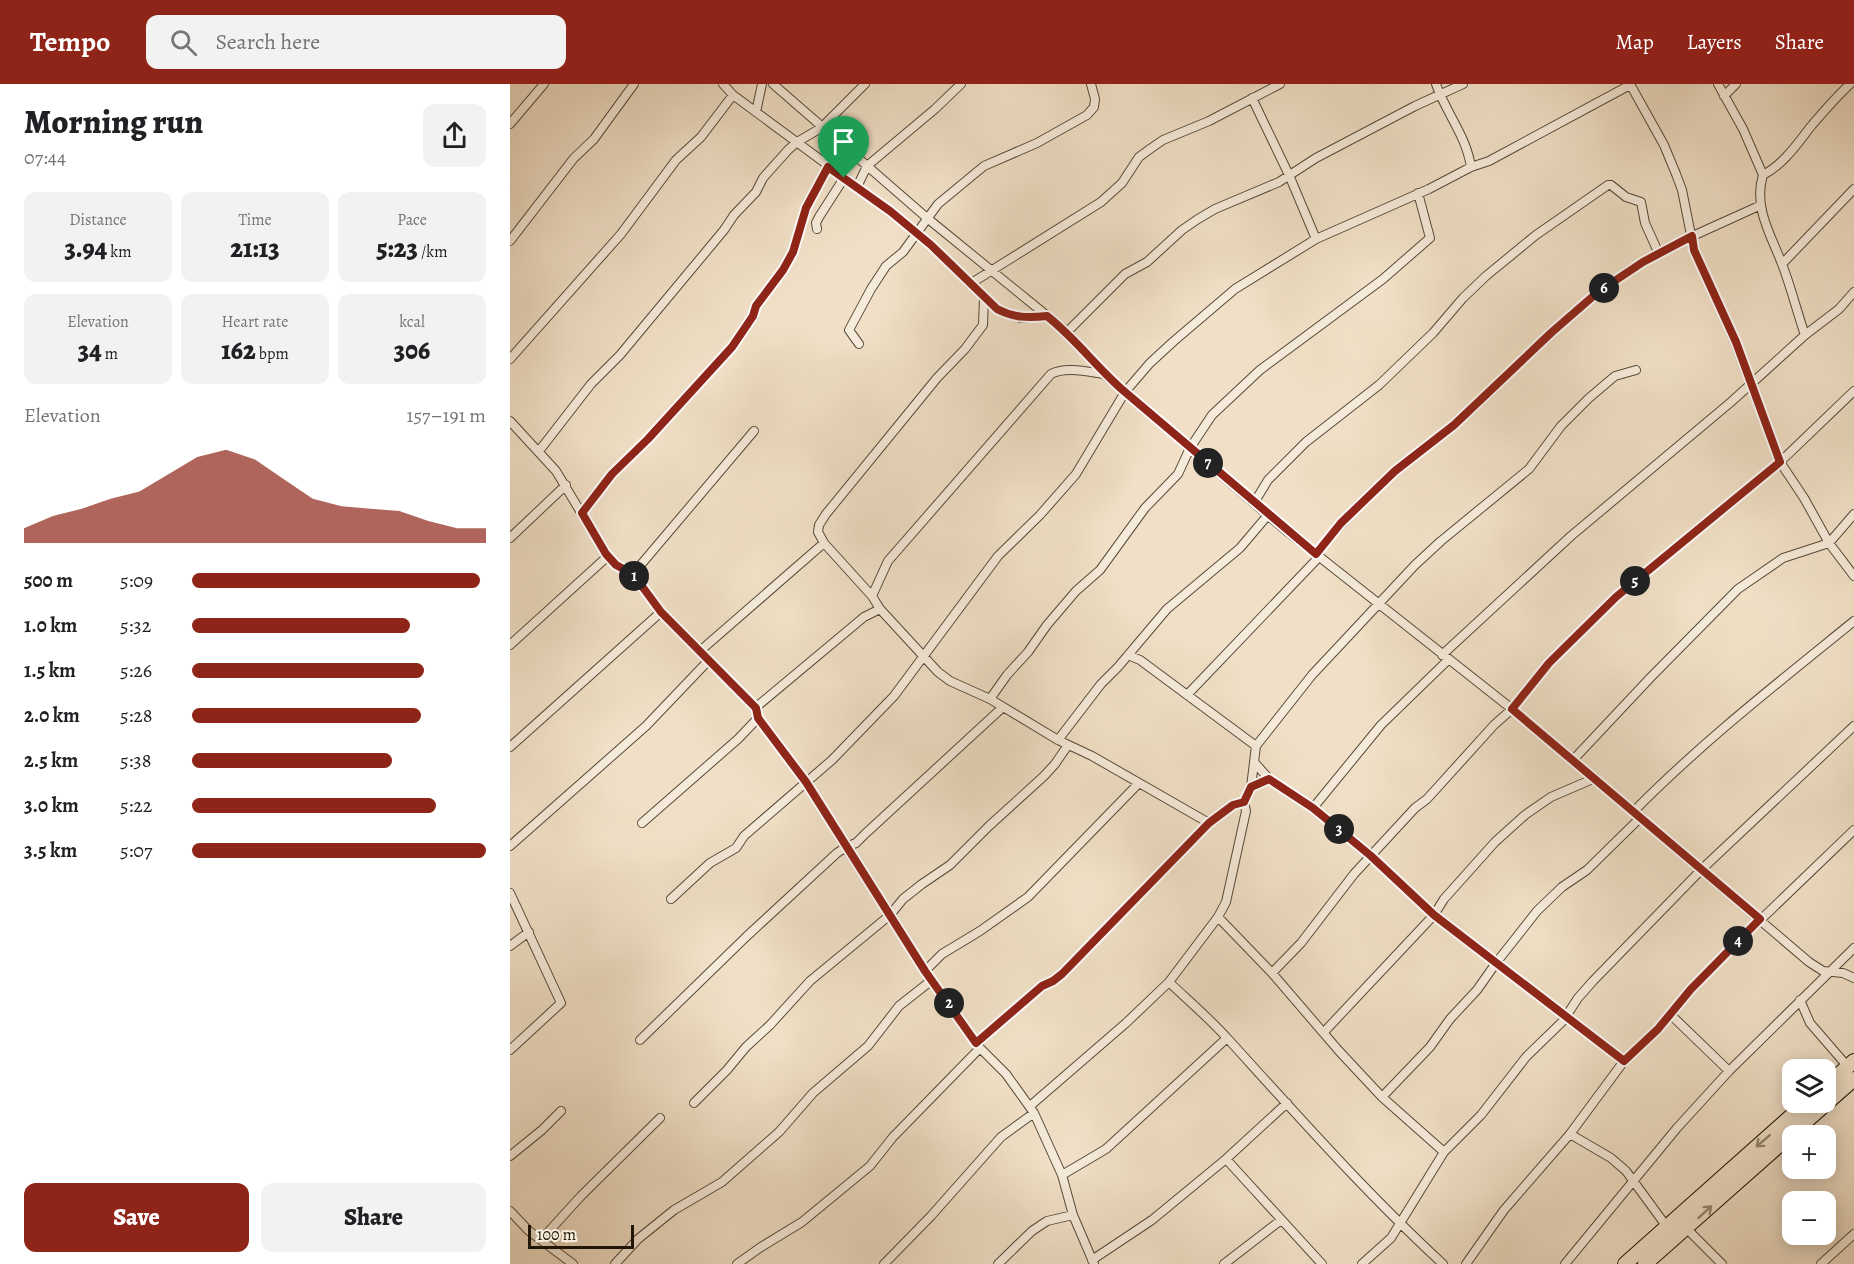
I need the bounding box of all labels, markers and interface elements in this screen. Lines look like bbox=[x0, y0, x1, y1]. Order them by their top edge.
search box bbox=[146, 15, 566, 69]
text: Tempo bbox=[30, 23, 110, 61]
icon: search bbox=[167, 26, 200, 59]
text: Search here bbox=[215, 27, 320, 57]
text: Map bbox=[1615, 28, 1654, 56]
text: Layers bbox=[1687, 28, 1742, 56]
text: Share bbox=[1775, 28, 1824, 56]
text: Morning run bbox=[24, 99, 203, 144]
button: share bbox=[423, 104, 486, 167]
pin bbox=[818, 116, 869, 178]
icon: arrive bbox=[827, 125, 860, 158]
text: 07:44 bbox=[24, 144, 66, 171]
text: Distance bbox=[69, 209, 127, 231]
text: Time bbox=[238, 209, 272, 231]
text: Pace bbox=[397, 209, 427, 231]
text: 3.94 bbox=[64, 231, 107, 266]
text: 21:13 bbox=[230, 231, 280, 266]
text: 5:23 bbox=[376, 231, 418, 266]
text: km bbox=[107, 241, 132, 263]
text: /km bbox=[418, 241, 448, 263]
pin: 6 bbox=[1589, 273, 1619, 303]
text: 6 bbox=[1600, 277, 1608, 299]
text: Elevation bbox=[67, 311, 129, 333]
text: Heart rate bbox=[222, 311, 288, 333]
text: kcal bbox=[399, 311, 425, 333]
text: 34 bbox=[78, 333, 102, 368]
text: 162 bbox=[221, 333, 256, 368]
text: 306 bbox=[394, 333, 430, 368]
text: m bbox=[102, 343, 118, 365]
text: bpm bbox=[256, 343, 289, 365]
text: Elevation bbox=[24, 402, 101, 429]
text: 157–191 m bbox=[407, 402, 486, 429]
pin: 7 bbox=[1193, 448, 1223, 478]
text: 7 bbox=[1205, 452, 1211, 474]
pin: 1 bbox=[619, 561, 649, 591]
text: 1 bbox=[631, 565, 637, 587]
pin: 5 bbox=[1620, 566, 1650, 596]
text: 500 m bbox=[24, 567, 73, 594]
text: 5:09 bbox=[120, 567, 153, 594]
text: 5 bbox=[1632, 570, 1638, 592]
text: 1.0 km bbox=[24, 612, 77, 639]
text: 5:32 bbox=[120, 612, 151, 639]
text: 1.5 km bbox=[24, 657, 76, 684]
text: 5:26 bbox=[120, 657, 152, 684]
text: 2.0 km bbox=[24, 702, 80, 729]
text: 5:28 bbox=[120, 702, 153, 729]
text: 2.5 km bbox=[24, 747, 78, 774]
text: 5:38 bbox=[120, 747, 151, 774]
text: 3.0 km bbox=[24, 792, 79, 819]
text: 5:22 bbox=[120, 792, 152, 819]
pin: 3 bbox=[1324, 814, 1354, 844]
text: 3 bbox=[1336, 818, 1342, 840]
text: 3.5 km bbox=[24, 837, 77, 864]
text: 5:07 bbox=[120, 837, 152, 864]
pin: 4 bbox=[1723, 926, 1753, 956]
text: 4 bbox=[1734, 930, 1742, 952]
pin: 2 bbox=[934, 988, 964, 1018]
text: 2 bbox=[945, 992, 953, 1014]
map controls bbox=[1782, 1059, 1836, 1245]
button: layers bbox=[1782, 1059, 1836, 1113]
button: + bbox=[1782, 1125, 1836, 1179]
one-way arrow bbox=[1756, 1134, 1771, 1148]
button: Save bbox=[24, 1183, 249, 1252]
button: Share bbox=[261, 1183, 486, 1252]
button: − bbox=[1782, 1191, 1836, 1245]
one-way arrow bbox=[1697, 1205, 1712, 1219]
scale bar bbox=[528, 1222, 634, 1250]
text: 100 m bbox=[537, 1224, 576, 1246]

